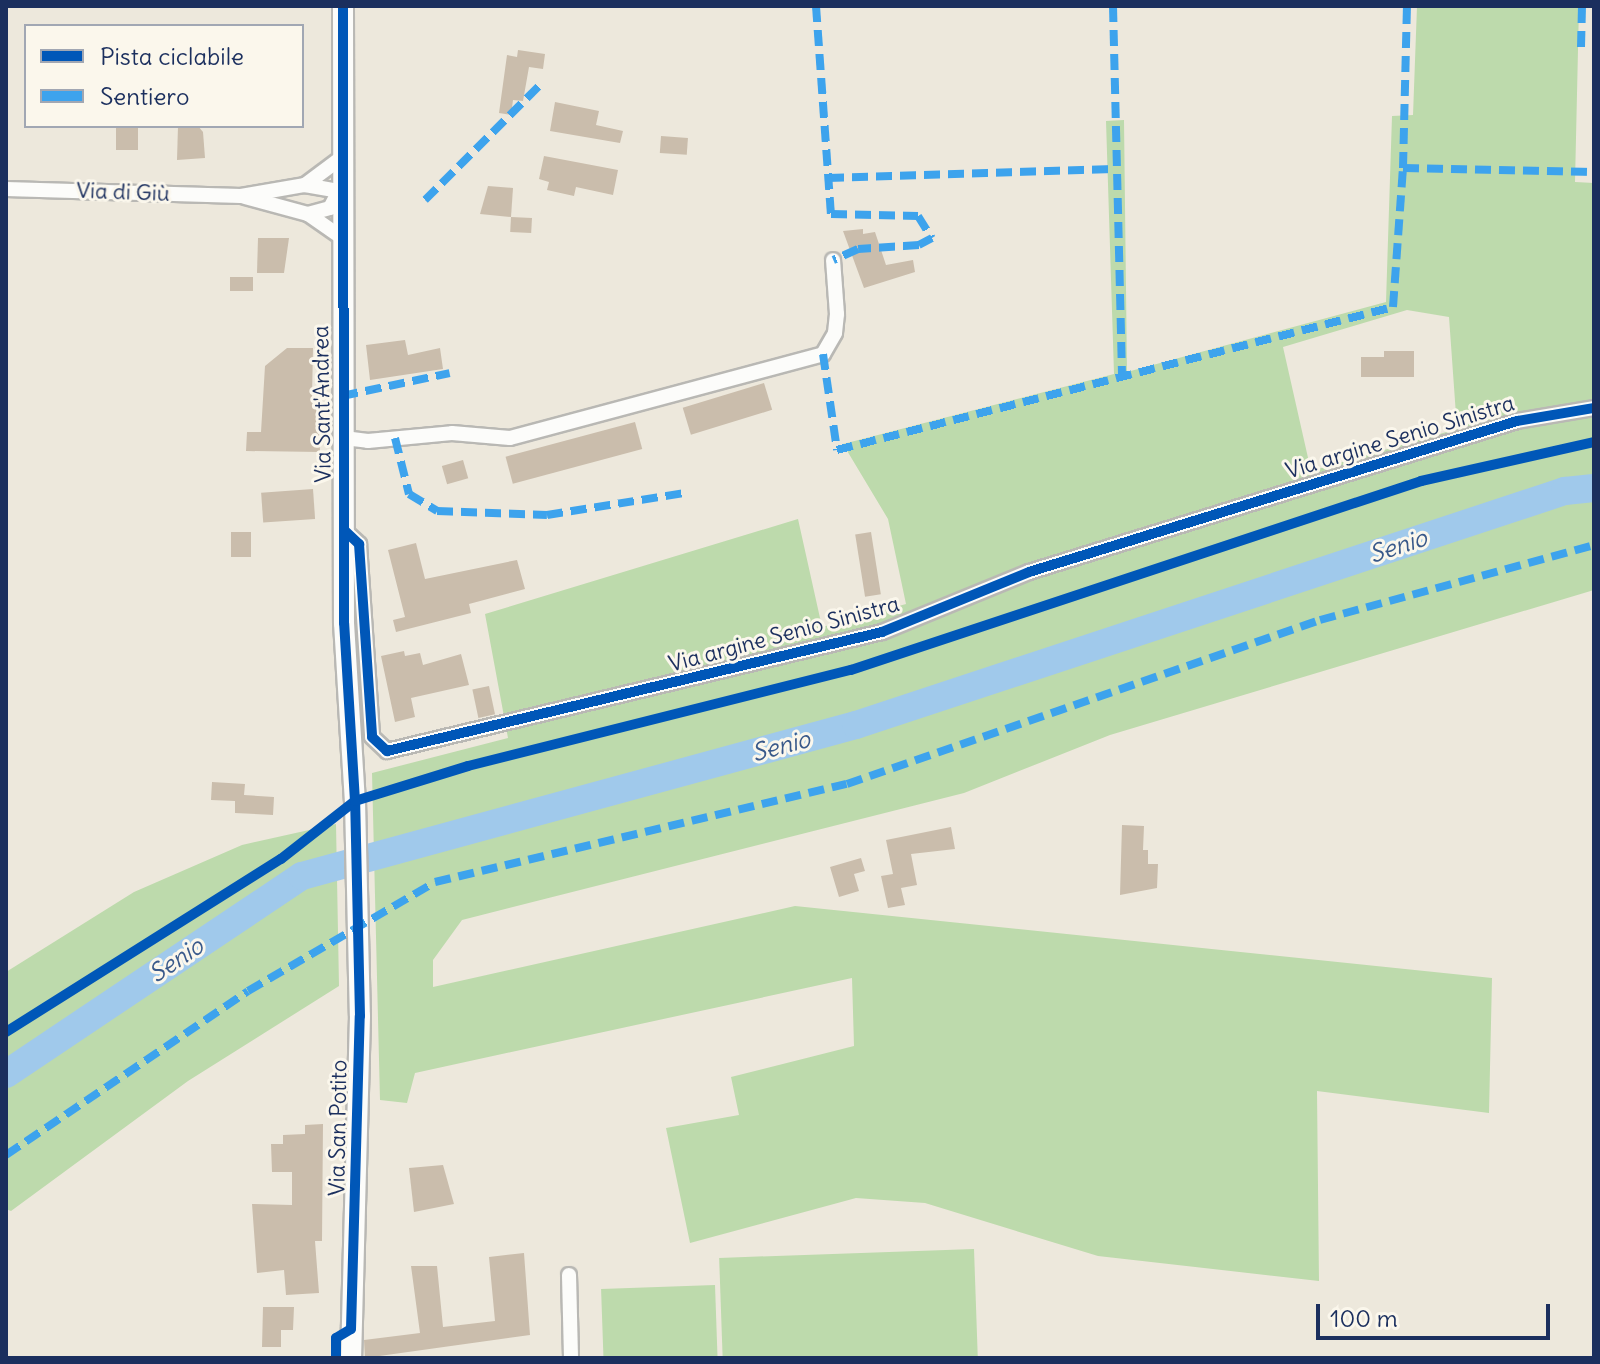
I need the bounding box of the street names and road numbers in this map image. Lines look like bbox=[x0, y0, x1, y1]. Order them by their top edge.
street label: Via di Giù bbox=[76, 177, 170, 207]
street label: Via Sant'Andrea bbox=[307, 325, 337, 483]
street label: Via argine Senio Sinistra bbox=[1282, 390, 1518, 484]
street label: Via argine Senio Sinistra bbox=[666, 590, 902, 678]
street label: Via San Potito bbox=[324, 1060, 352, 1196]

